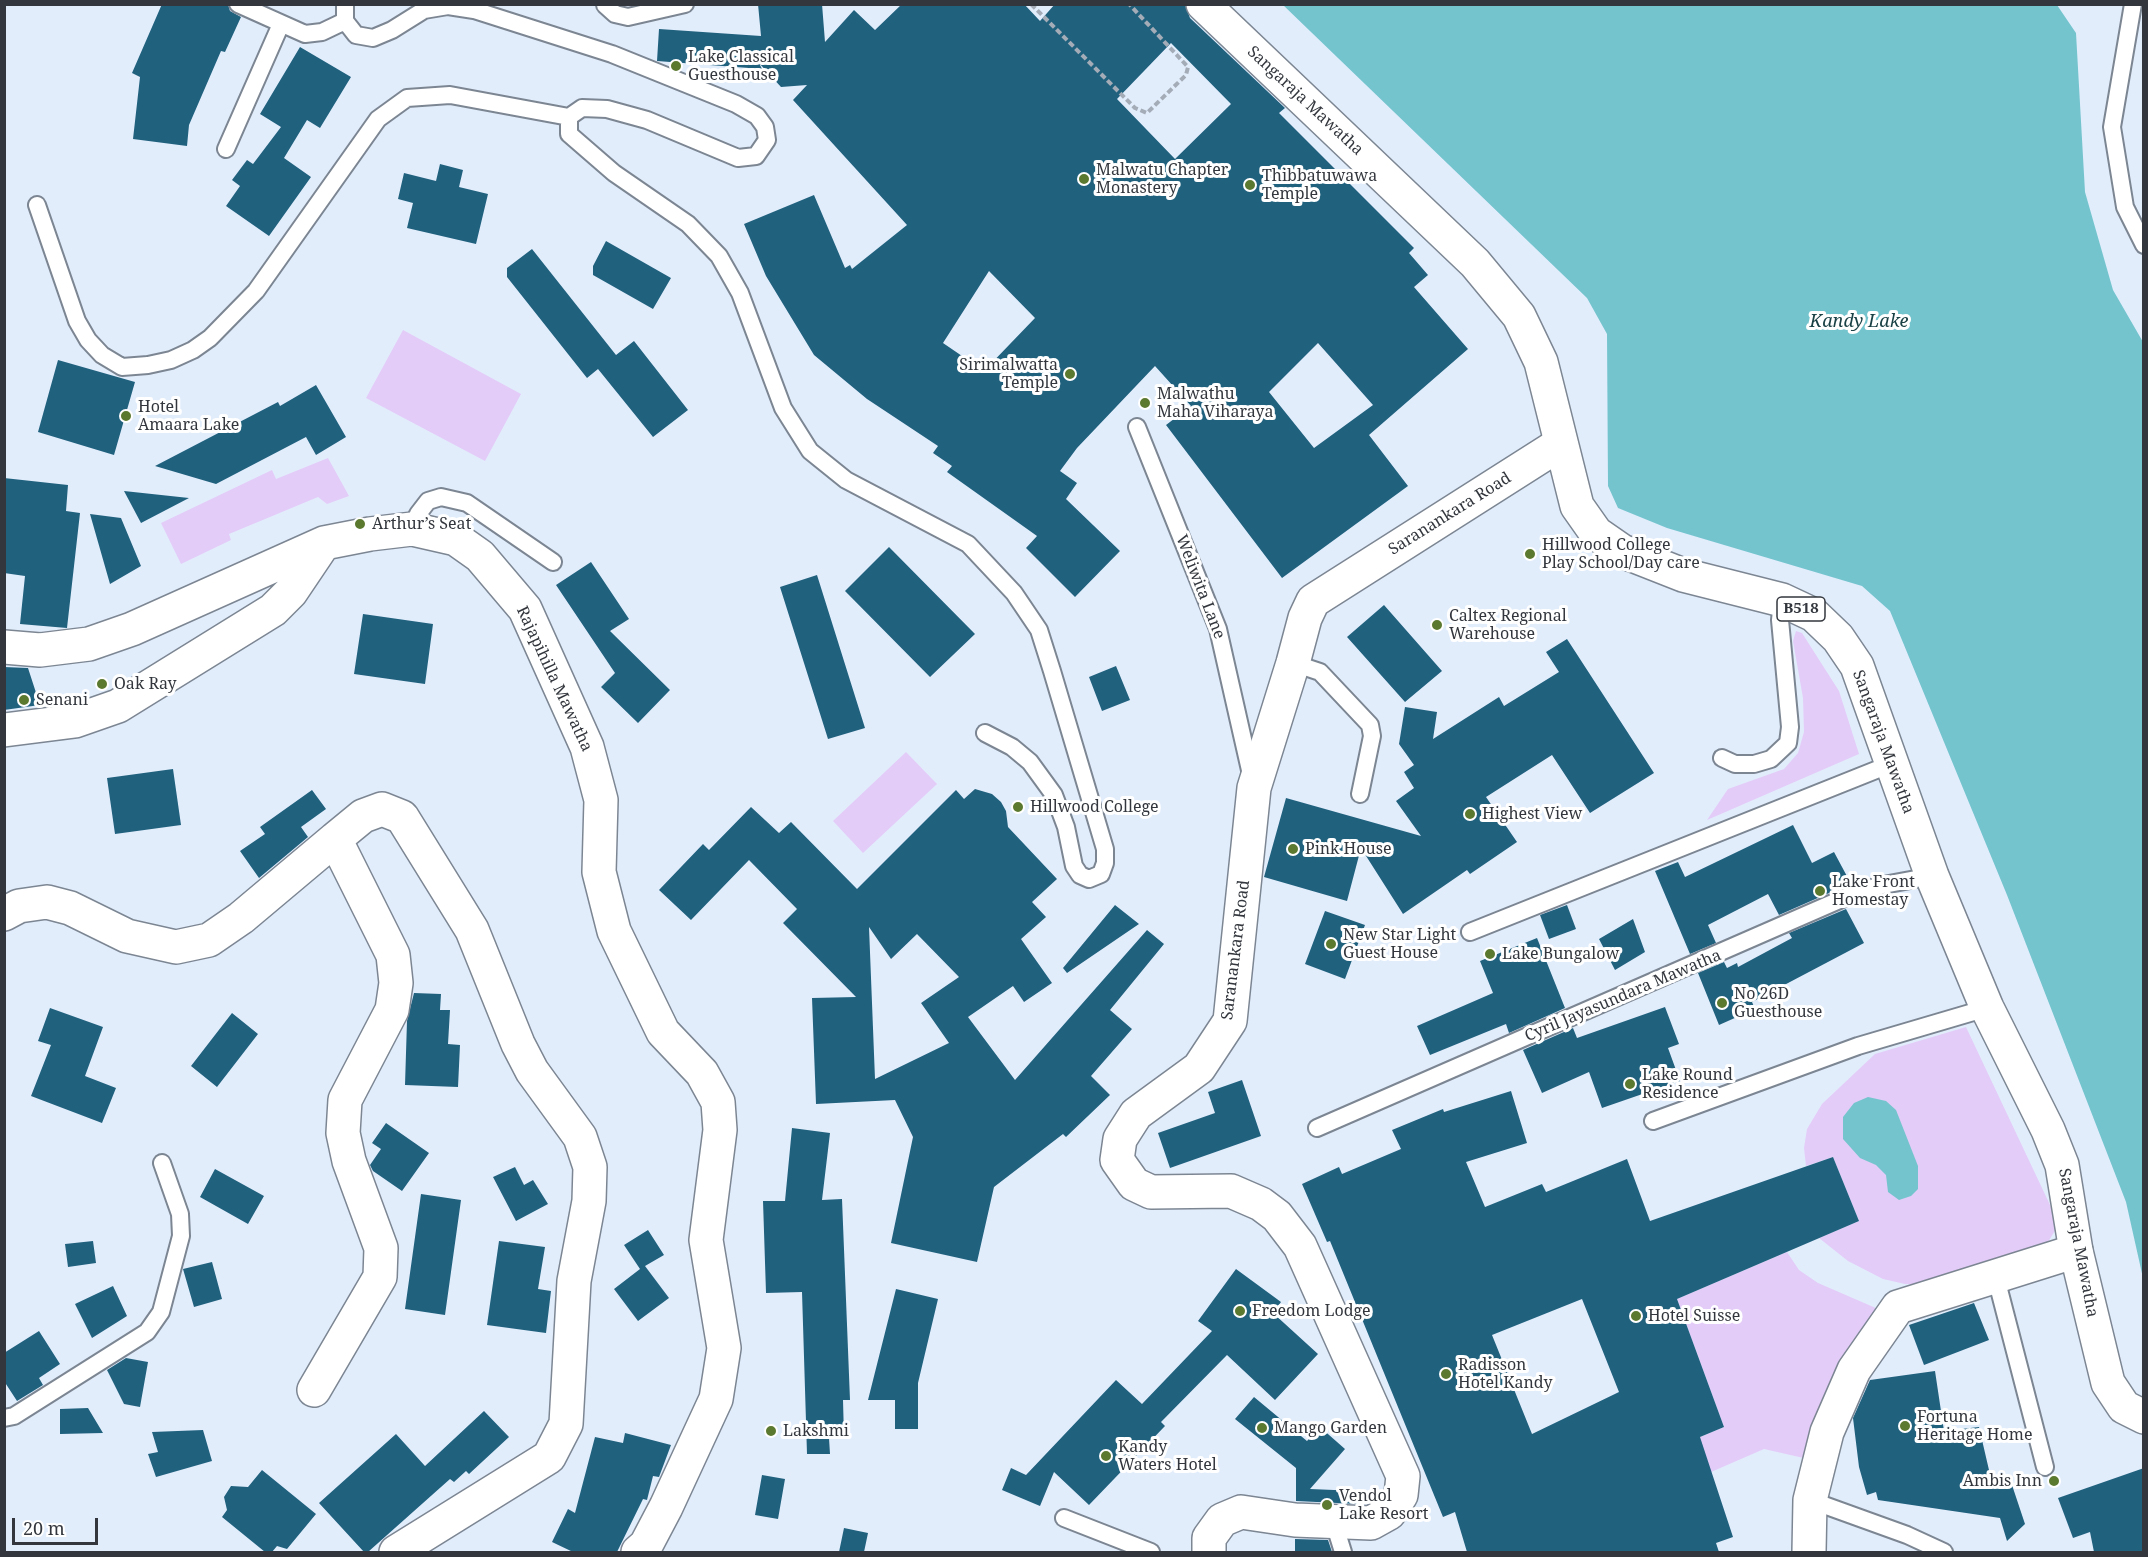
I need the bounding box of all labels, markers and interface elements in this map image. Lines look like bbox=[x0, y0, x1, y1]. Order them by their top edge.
street label: Sangaraja Mawatha bbox=[1243, 42, 1367, 160]
place label: Lake Classical Guesthouse bbox=[688, 47, 794, 85]
marker: Lake Classical Guesthouse bbox=[669, 59, 683, 73]
place label: Malwatu Chapter Monastery bbox=[1096, 160, 1228, 198]
place label: Thibbatuwawa Temple bbox=[1262, 166, 1377, 204]
marker: Malwatu Chapter Monastery bbox=[1077, 172, 1091, 186]
marker: Thibbatuwawa Temple bbox=[1243, 178, 1257, 192]
water label: Kandy Lake bbox=[1810, 311, 1908, 333]
place label: Sirimalwatta Temple bbox=[959, 355, 1058, 393]
marker: Sirimalwatta Temple bbox=[1063, 367, 1077, 381]
place label: Malwathu Maha Viharaya bbox=[1157, 384, 1273, 422]
marker: Malwathu Maha Viharaya bbox=[1138, 396, 1152, 410]
place label: Hotel Amaara Lake bbox=[138, 397, 239, 435]
marker: Hotel Amaara Lake bbox=[119, 409, 133, 423]
street label: Saranankara Road bbox=[1385, 469, 1515, 559]
place label: Arthur’s Seat bbox=[372, 514, 471, 534]
marker: Arthur’s Seat bbox=[353, 517, 367, 531]
street label: Weliwita Lane bbox=[1171, 532, 1229, 642]
place label: Hillwood College Play School/Day care bbox=[1542, 535, 1700, 573]
marker: Hillwood College Play School/Day care bbox=[1523, 547, 1537, 561]
road number: B518 bbox=[1777, 597, 1825, 621]
street label: Rajapihilla Mawatha bbox=[512, 603, 596, 755]
place label: Caltex Regional Warehouse bbox=[1449, 606, 1567, 644]
marker: Caltex Regional Warehouse bbox=[1430, 618, 1444, 632]
street label: Sangaraja Mawatha bbox=[1848, 668, 1918, 816]
place label: Oak Ray bbox=[114, 674, 177, 694]
marker: Oak Ray bbox=[95, 677, 109, 691]
place label: Senani bbox=[36, 690, 88, 710]
marker: Senani bbox=[17, 693, 31, 707]
place label: Hillwood College bbox=[1030, 797, 1159, 817]
marker: Hillwood College bbox=[1011, 800, 1025, 814]
place label: Highest View bbox=[1482, 804, 1582, 824]
marker: Highest View bbox=[1463, 807, 1477, 821]
place label: Pink House bbox=[1305, 839, 1391, 859]
marker: Pink House bbox=[1286, 842, 1300, 856]
place label: Lake Front Homestay bbox=[1832, 872, 1915, 910]
street label: Saranankara Road bbox=[1218, 879, 1254, 1021]
marker: Lake Front Homestay bbox=[1813, 884, 1827, 898]
place label: New Star Light Guest House bbox=[1343, 925, 1456, 963]
marker: New Star Light Guest House bbox=[1324, 937, 1338, 951]
place label: Lake Bungalow bbox=[1502, 944, 1619, 964]
street label: Cyril Jayasundara Mawatha bbox=[1522, 946, 1724, 1046]
marker: Lake Bungalow bbox=[1483, 947, 1497, 961]
place label: No 26D Guesthouse bbox=[1734, 984, 1822, 1022]
marker: No 26D Guesthouse bbox=[1715, 996, 1729, 1010]
place label: Lake Round Residence bbox=[1642, 1065, 1733, 1103]
marker: Lake Round Residence bbox=[1623, 1077, 1637, 1091]
street label: Sangaraja Mawatha bbox=[2054, 1167, 2102, 1319]
place label: Freedom Lodge bbox=[1252, 1301, 1371, 1321]
marker: Freedom Lodge bbox=[1233, 1304, 1247, 1318]
place label: Hotel Suisse bbox=[1648, 1306, 1740, 1326]
marker: Hotel Suisse bbox=[1629, 1309, 1643, 1323]
place label: Radisson Hotel Kandy bbox=[1458, 1355, 1553, 1393]
marker: Radisson Hotel Kandy bbox=[1439, 1367, 1453, 1381]
place label: Fortuna Heritage Home bbox=[1917, 1407, 2032, 1445]
place label: Mango Garden bbox=[1274, 1418, 1387, 1438]
marker: Fortuna Heritage Home bbox=[1898, 1419, 1912, 1433]
place label: Lakshmi bbox=[783, 1421, 849, 1441]
marker: Mango Garden bbox=[1255, 1421, 1269, 1435]
marker: Lakshmi bbox=[764, 1424, 778, 1438]
place label: Kandy Waters Hotel bbox=[1118, 1437, 1217, 1475]
marker: Kandy Waters Hotel bbox=[1099, 1449, 1113, 1463]
place label: Ambis Inn bbox=[1963, 1471, 2042, 1491]
marker: Ambis Inn bbox=[2047, 1474, 2061, 1488]
place label: Vendol Lake Resort bbox=[1339, 1486, 1428, 1524]
marker: Vendol Lake Resort bbox=[1320, 1498, 1334, 1512]
scale bar bbox=[15, 1506, 100, 1544]
text: 20 m bbox=[23, 1516, 65, 1540]

